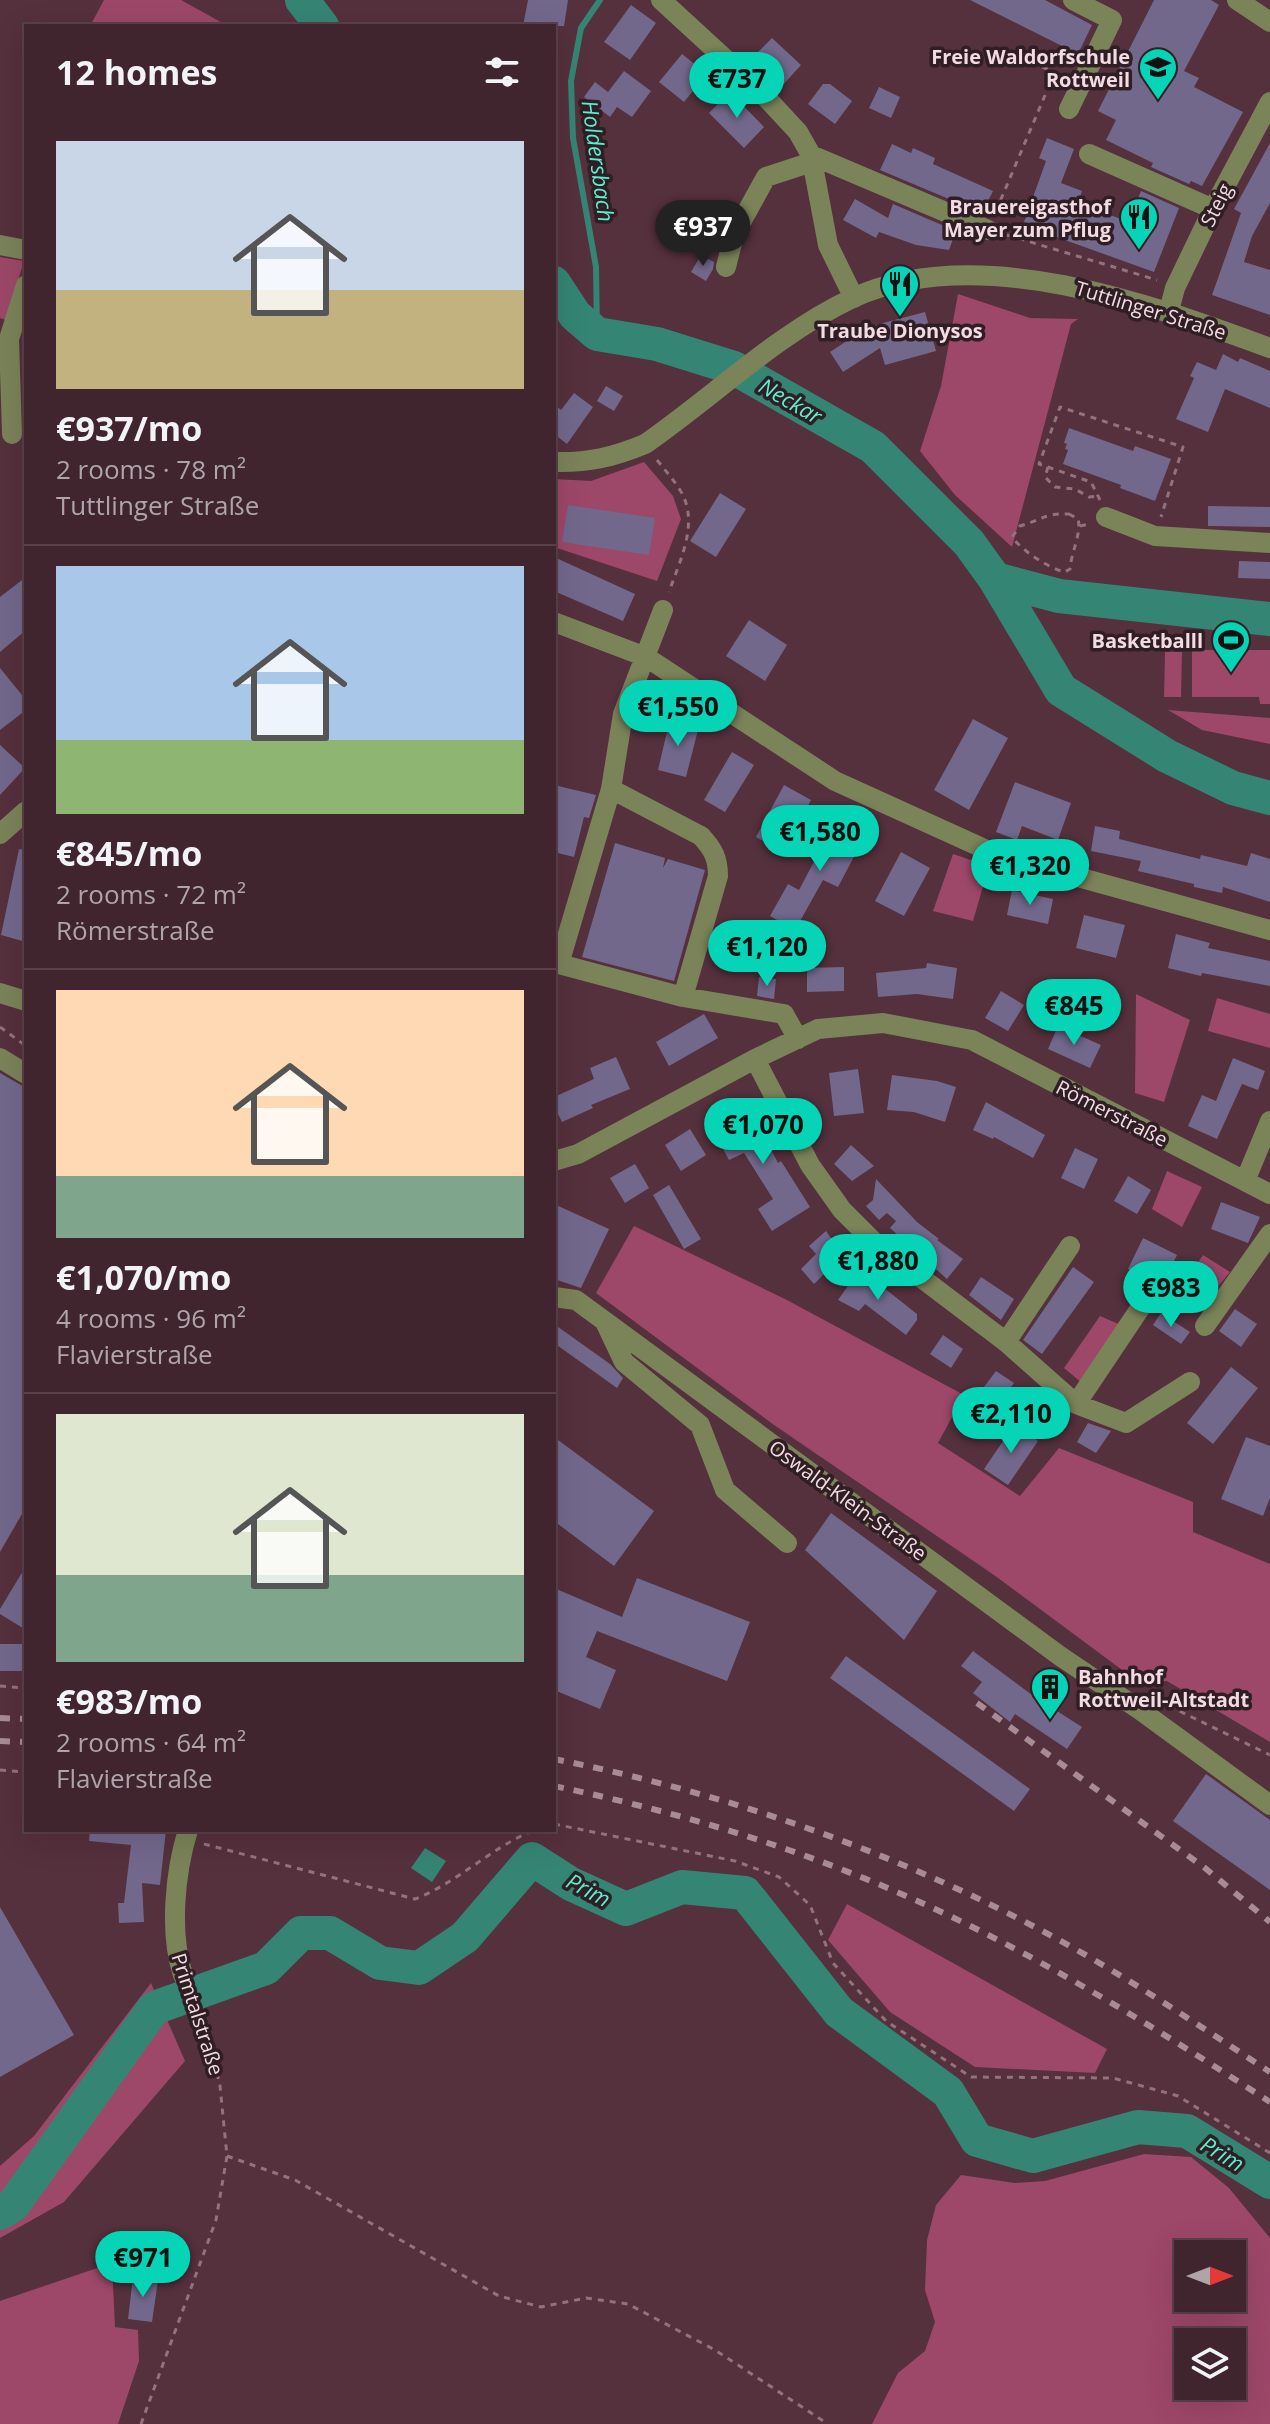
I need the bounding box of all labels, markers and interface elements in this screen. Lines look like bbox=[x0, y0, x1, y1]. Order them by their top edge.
place label: Freie Waldorfschule Rottweil bbox=[931, 43, 1130, 93]
school or university icon: Freie Waldorfschule Rottweil bbox=[1137, 46, 1179, 101]
text: 12 homes bbox=[56, 49, 217, 95]
icon: filters bbox=[480, 50, 524, 94]
pin: €737 bbox=[690, 52, 784, 120]
text: €737 bbox=[707, 60, 767, 96]
water label: Holdersbach bbox=[576, 98, 622, 224]
street label: Steig bbox=[1194, 179, 1238, 231]
icon: home bbox=[218, 193, 362, 337]
place label: Brauereigasthof Mayer zum Pflug bbox=[944, 193, 1112, 243]
restaurant icon: Brauereigasthof Mayer zum Pflug bbox=[1118, 196, 1160, 251]
pin: €937 bbox=[656, 200, 750, 268]
text: €937 bbox=[673, 208, 733, 244]
restaurant icon: Traube Dionysos bbox=[879, 263, 921, 318]
street label: Tuttlinger Straße bbox=[1072, 274, 1230, 346]
place label: Traube Dionysos bbox=[817, 317, 983, 344]
water label: Neckar bbox=[754, 370, 829, 431]
text: €937/mo bbox=[56, 405, 202, 451]
text: 2 rooms · 78 m² bbox=[56, 451, 246, 487]
text: Tuttlinger Straße bbox=[56, 487, 259, 523]
icon: home bbox=[218, 618, 362, 762]
sports icon: Basketballl bbox=[1210, 619, 1252, 674]
place label: Basketballl bbox=[1092, 627, 1203, 654]
pin: €1,550 bbox=[613, 680, 743, 748]
text: €1,550 bbox=[637, 688, 719, 724]
pin: €1,580 bbox=[755, 805, 885, 873]
text: €1,580 bbox=[779, 813, 861, 849]
text: €845/mo bbox=[56, 830, 202, 876]
pin: €1,320 bbox=[965, 839, 1095, 907]
text: €1,320 bbox=[989, 847, 1071, 883]
text: 2 rooms · 72 m² bbox=[56, 876, 246, 912]
text: Römerstraße bbox=[56, 912, 215, 948]
pin: €1,120 bbox=[702, 920, 832, 988]
text: €1,120 bbox=[726, 928, 808, 964]
pin: €845 bbox=[1027, 979, 1121, 1047]
text: €845 bbox=[1044, 987, 1104, 1023]
icon: home bbox=[218, 1042, 362, 1186]
street label: Römerstraße bbox=[1052, 1073, 1172, 1153]
pin: €1,070 bbox=[698, 1098, 828, 1166]
text: €1,070 bbox=[722, 1106, 804, 1142]
pin: €1,880 bbox=[813, 1234, 943, 1302]
text: €1,880 bbox=[837, 1242, 919, 1278]
text: €1,070/mo bbox=[56, 1254, 231, 1300]
pin: €983 bbox=[1124, 1261, 1218, 1329]
text: €983 bbox=[1141, 1269, 1201, 1305]
text: 4 rooms · 96 m² bbox=[56, 1300, 246, 1336]
text: Flavierstraße bbox=[56, 1336, 213, 1372]
pin: €2,110 bbox=[946, 1387, 1076, 1455]
text: €2,110 bbox=[970, 1395, 1052, 1431]
street label: Oswald-Klein-Straße bbox=[764, 1434, 932, 1566]
icon: home bbox=[218, 1466, 362, 1610]
place label: Bahnhof Rottweil-Altstadt bbox=[1078, 1663, 1249, 1713]
building icon: Bahnhof Rottweil-Altstadt bbox=[1029, 1666, 1071, 1721]
text: €983/mo bbox=[56, 1678, 202, 1724]
text: 2 rooms · 64 m² bbox=[56, 1724, 246, 1760]
text: Flavierstraße bbox=[56, 1760, 213, 1796]
water label: Prim bbox=[562, 1865, 616, 1913]
street label: Primtalstraße bbox=[166, 1950, 230, 2078]
water label: Prim bbox=[1196, 2128, 1250, 2178]
pin: €971 bbox=[96, 2231, 190, 2299]
text: €971 bbox=[113, 2239, 173, 2275]
north arrow bbox=[1174, 2240, 1246, 2312]
map controls bbox=[1174, 2240, 1246, 2400]
button: layers bbox=[1174, 2328, 1246, 2400]

